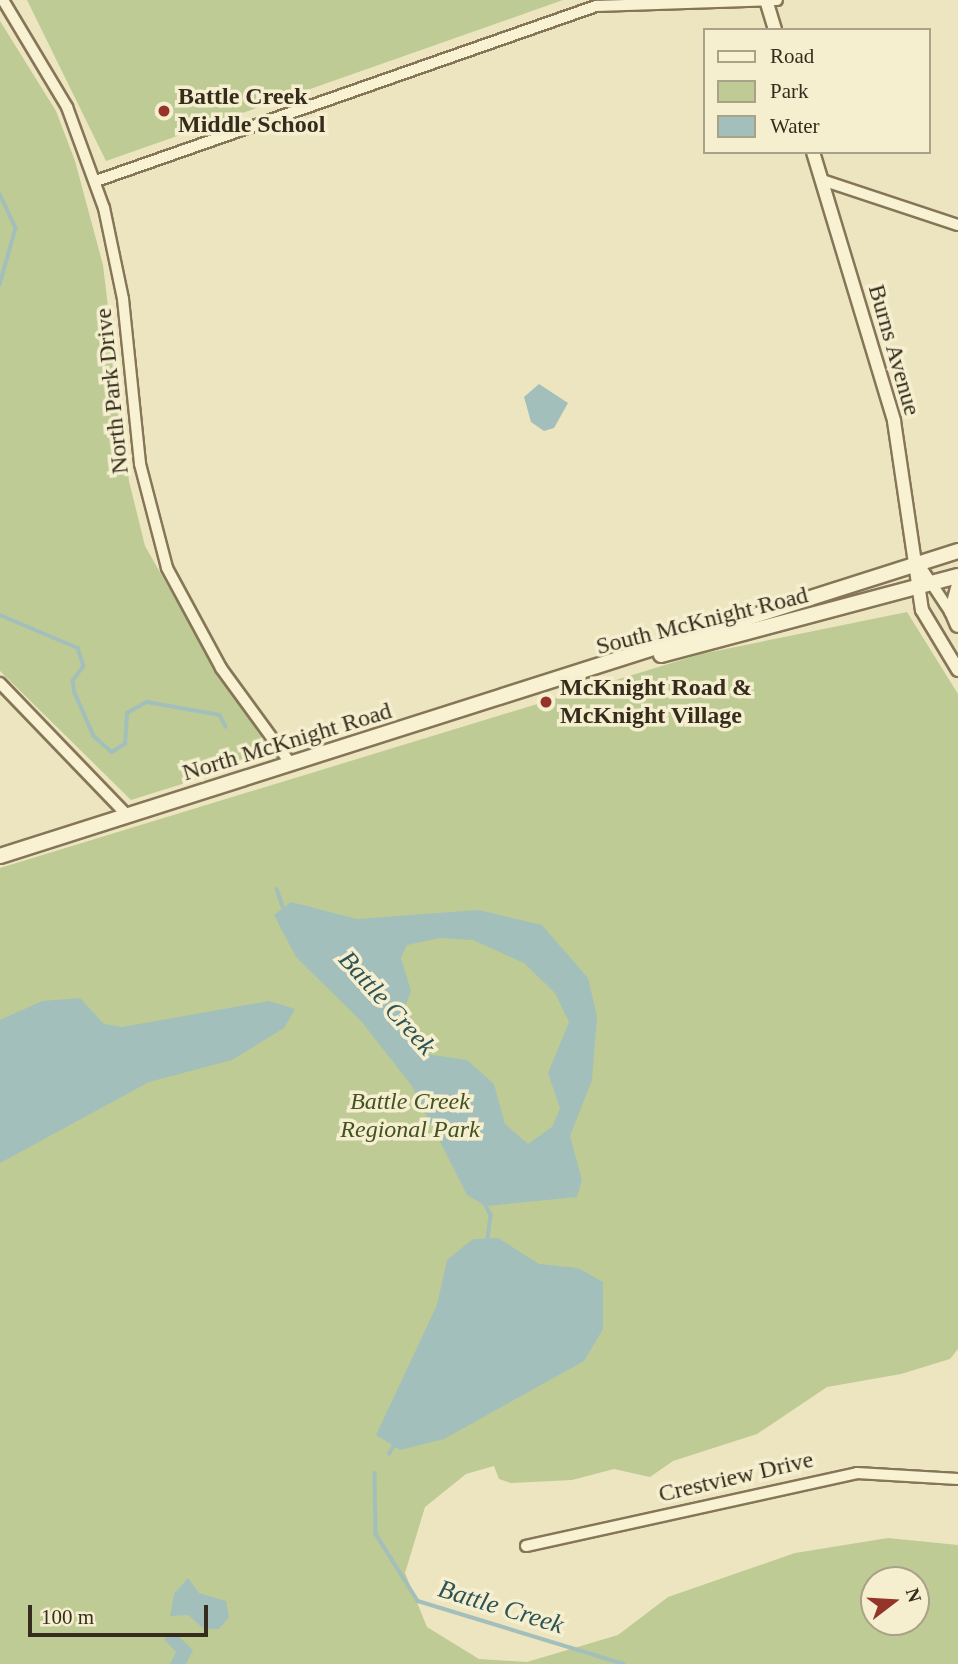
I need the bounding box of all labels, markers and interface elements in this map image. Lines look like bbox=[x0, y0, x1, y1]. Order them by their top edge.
legend bbox=[702, 28, 930, 154]
text: Road bbox=[770, 44, 814, 68]
text: Park bbox=[770, 79, 809, 103]
place label: Battle Creek Middle School bbox=[178, 83, 325, 139]
marker: Battle Creek Middle School bbox=[156, 103, 172, 119]
text: Water bbox=[770, 114, 820, 138]
street label: Burns Avenue bbox=[861, 281, 927, 419]
street label: North Park Drive bbox=[89, 307, 135, 475]
street label: South McKnight Road bbox=[593, 581, 811, 661]
place label: McKnight Road & McKnight Village bbox=[560, 674, 752, 730]
marker: McKnight Road & McKnight Village bbox=[538, 694, 554, 710]
street label: North McKnight Road bbox=[179, 696, 395, 788]
water label: Battle Creek bbox=[332, 944, 442, 1062]
park label: Battle Creek Regional Park bbox=[340, 1088, 480, 1144]
street label: Crestview Drive bbox=[656, 1445, 816, 1509]
north arrow bbox=[860, 1566, 930, 1636]
water label: Battle Creek bbox=[434, 1573, 568, 1641]
text: N bbox=[902, 1586, 926, 1605]
scale bar bbox=[32, 1590, 212, 1634]
text: 100 m bbox=[41, 1605, 94, 1629]

